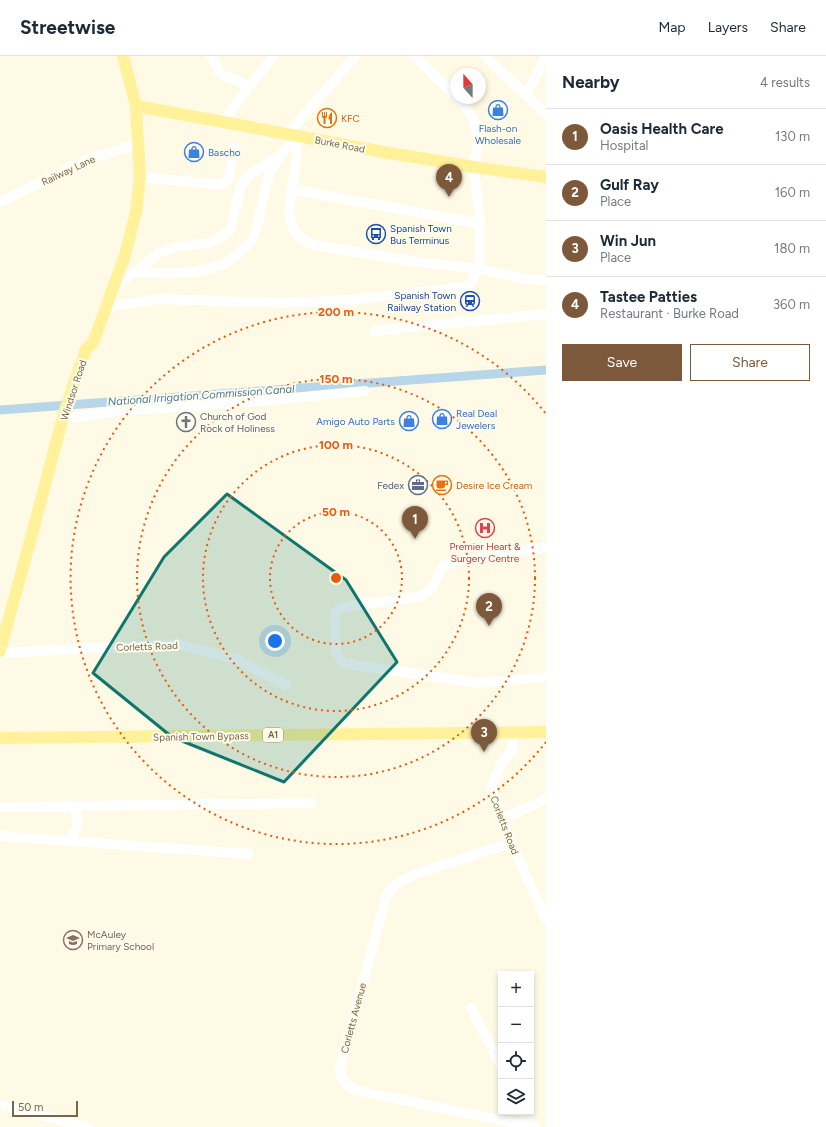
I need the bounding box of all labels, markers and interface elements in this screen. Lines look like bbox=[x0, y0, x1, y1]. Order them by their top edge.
text: Streetwise bbox=[20, 16, 115, 39]
text: Map bbox=[658, 19, 686, 36]
text: Layers bbox=[708, 19, 748, 36]
text: Share bbox=[770, 19, 806, 36]
north arrow bbox=[450, 68, 486, 104]
text: Nearby bbox=[562, 72, 620, 92]
text: 4 results bbox=[760, 75, 810, 90]
shop icon: Flash-on Wholesale bbox=[487, 99, 509, 121]
restaurant icon: KFC bbox=[316, 107, 338, 129]
place label: KFC bbox=[341, 112, 360, 125]
text: Oasis Health Care bbox=[600, 120, 724, 138]
place label: Flash-on Wholesale bbox=[475, 122, 522, 147]
text: 1 bbox=[572, 129, 578, 144]
text: 130 m bbox=[775, 129, 810, 144]
street label: Burke Road bbox=[314, 133, 366, 156]
text: Hospital bbox=[600, 138, 648, 153]
shop icon: Bascho bbox=[183, 141, 205, 163]
place label: Bascho bbox=[208, 146, 241, 159]
street label: Railway Lane bbox=[39, 152, 98, 189]
pin: 4 bbox=[436, 164, 462, 197]
text: Gulf Ray bbox=[600, 176, 659, 194]
text: 2 bbox=[571, 185, 579, 200]
text: 160 m bbox=[775, 185, 810, 200]
text: Place bbox=[600, 194, 631, 209]
place label: Spanish Town Bus Terminus bbox=[390, 222, 452, 247]
bus stop icon: Spanish Town Bus Terminus bbox=[365, 223, 387, 245]
text: Win Jun bbox=[600, 232, 656, 250]
text: 3 bbox=[571, 241, 579, 256]
text: 180 m bbox=[774, 241, 810, 256]
text: Place bbox=[600, 250, 631, 265]
text: Tastee Patties bbox=[600, 288, 697, 306]
place label: Spanish Town Railway Station bbox=[387, 289, 456, 314]
station icon: Spanish Town Railway Station bbox=[459, 290, 481, 312]
text: 4 bbox=[571, 297, 579, 312]
text: 360 m bbox=[773, 297, 810, 312]
text: 200 m bbox=[318, 305, 354, 319]
text: Restaurant · Burke Road bbox=[600, 306, 739, 321]
button: Save bbox=[562, 344, 682, 381]
button: Share bbox=[690, 344, 810, 381]
street label: Windsor Road bbox=[58, 358, 89, 422]
text: 150 m bbox=[319, 372, 353, 386]
water label: National Irrigation Commission Canal bbox=[107, 382, 295, 409]
place label: Real Deal Jewelers bbox=[456, 407, 497, 432]
shop icon: Real Deal Jewelers bbox=[431, 408, 453, 430]
place label: Church of God Rock of Holiness bbox=[200, 410, 275, 435]
shop icon: Amigo Auto Parts bbox=[398, 410, 420, 432]
church icon: Church of God Rock of Holiness bbox=[175, 411, 197, 433]
place label: Amigo Auto Parts bbox=[316, 415, 395, 428]
text: 100 m bbox=[319, 438, 353, 452]
office icon: Fedex bbox=[407, 474, 429, 496]
cafe icon: Desire Ice Cream bbox=[431, 474, 453, 496]
place label: Fedex bbox=[377, 479, 404, 492]
place label: Desire Ice Cream bbox=[456, 479, 532, 492]
text: 50 m bbox=[322, 505, 350, 519]
pin: 1 bbox=[402, 506, 428, 539]
hospital icon: Premier Heart & Surgery Centre bbox=[474, 517, 496, 539]
place label: Premier Heart & Surgery Centre bbox=[450, 540, 521, 565]
centre of rings bbox=[329, 571, 343, 585]
pin: 2 bbox=[476, 593, 502, 626]
your location bbox=[265, 631, 285, 651]
street label: Corletts Road bbox=[116, 639, 178, 654]
pin: 3 bbox=[471, 719, 497, 752]
road number: A1 bbox=[263, 728, 283, 742]
street label: Spanish Town Bypass bbox=[153, 729, 249, 744]
street label: Corletts Road bbox=[487, 794, 522, 856]
place label: McAuley Primary School bbox=[87, 928, 154, 953]
school or university icon: McAuley Primary School bbox=[62, 929, 84, 951]
map controls bbox=[498, 971, 534, 1115]
button: + bbox=[498, 971, 534, 1007]
street label: Corletts Avenue bbox=[338, 981, 369, 1055]
button: − bbox=[498, 1007, 534, 1043]
button: locate bbox=[498, 1043, 534, 1079]
button: layers bbox=[498, 1079, 534, 1115]
scale bar bbox=[12, 1099, 78, 1118]
text: 50 m bbox=[18, 1101, 43, 1114]

